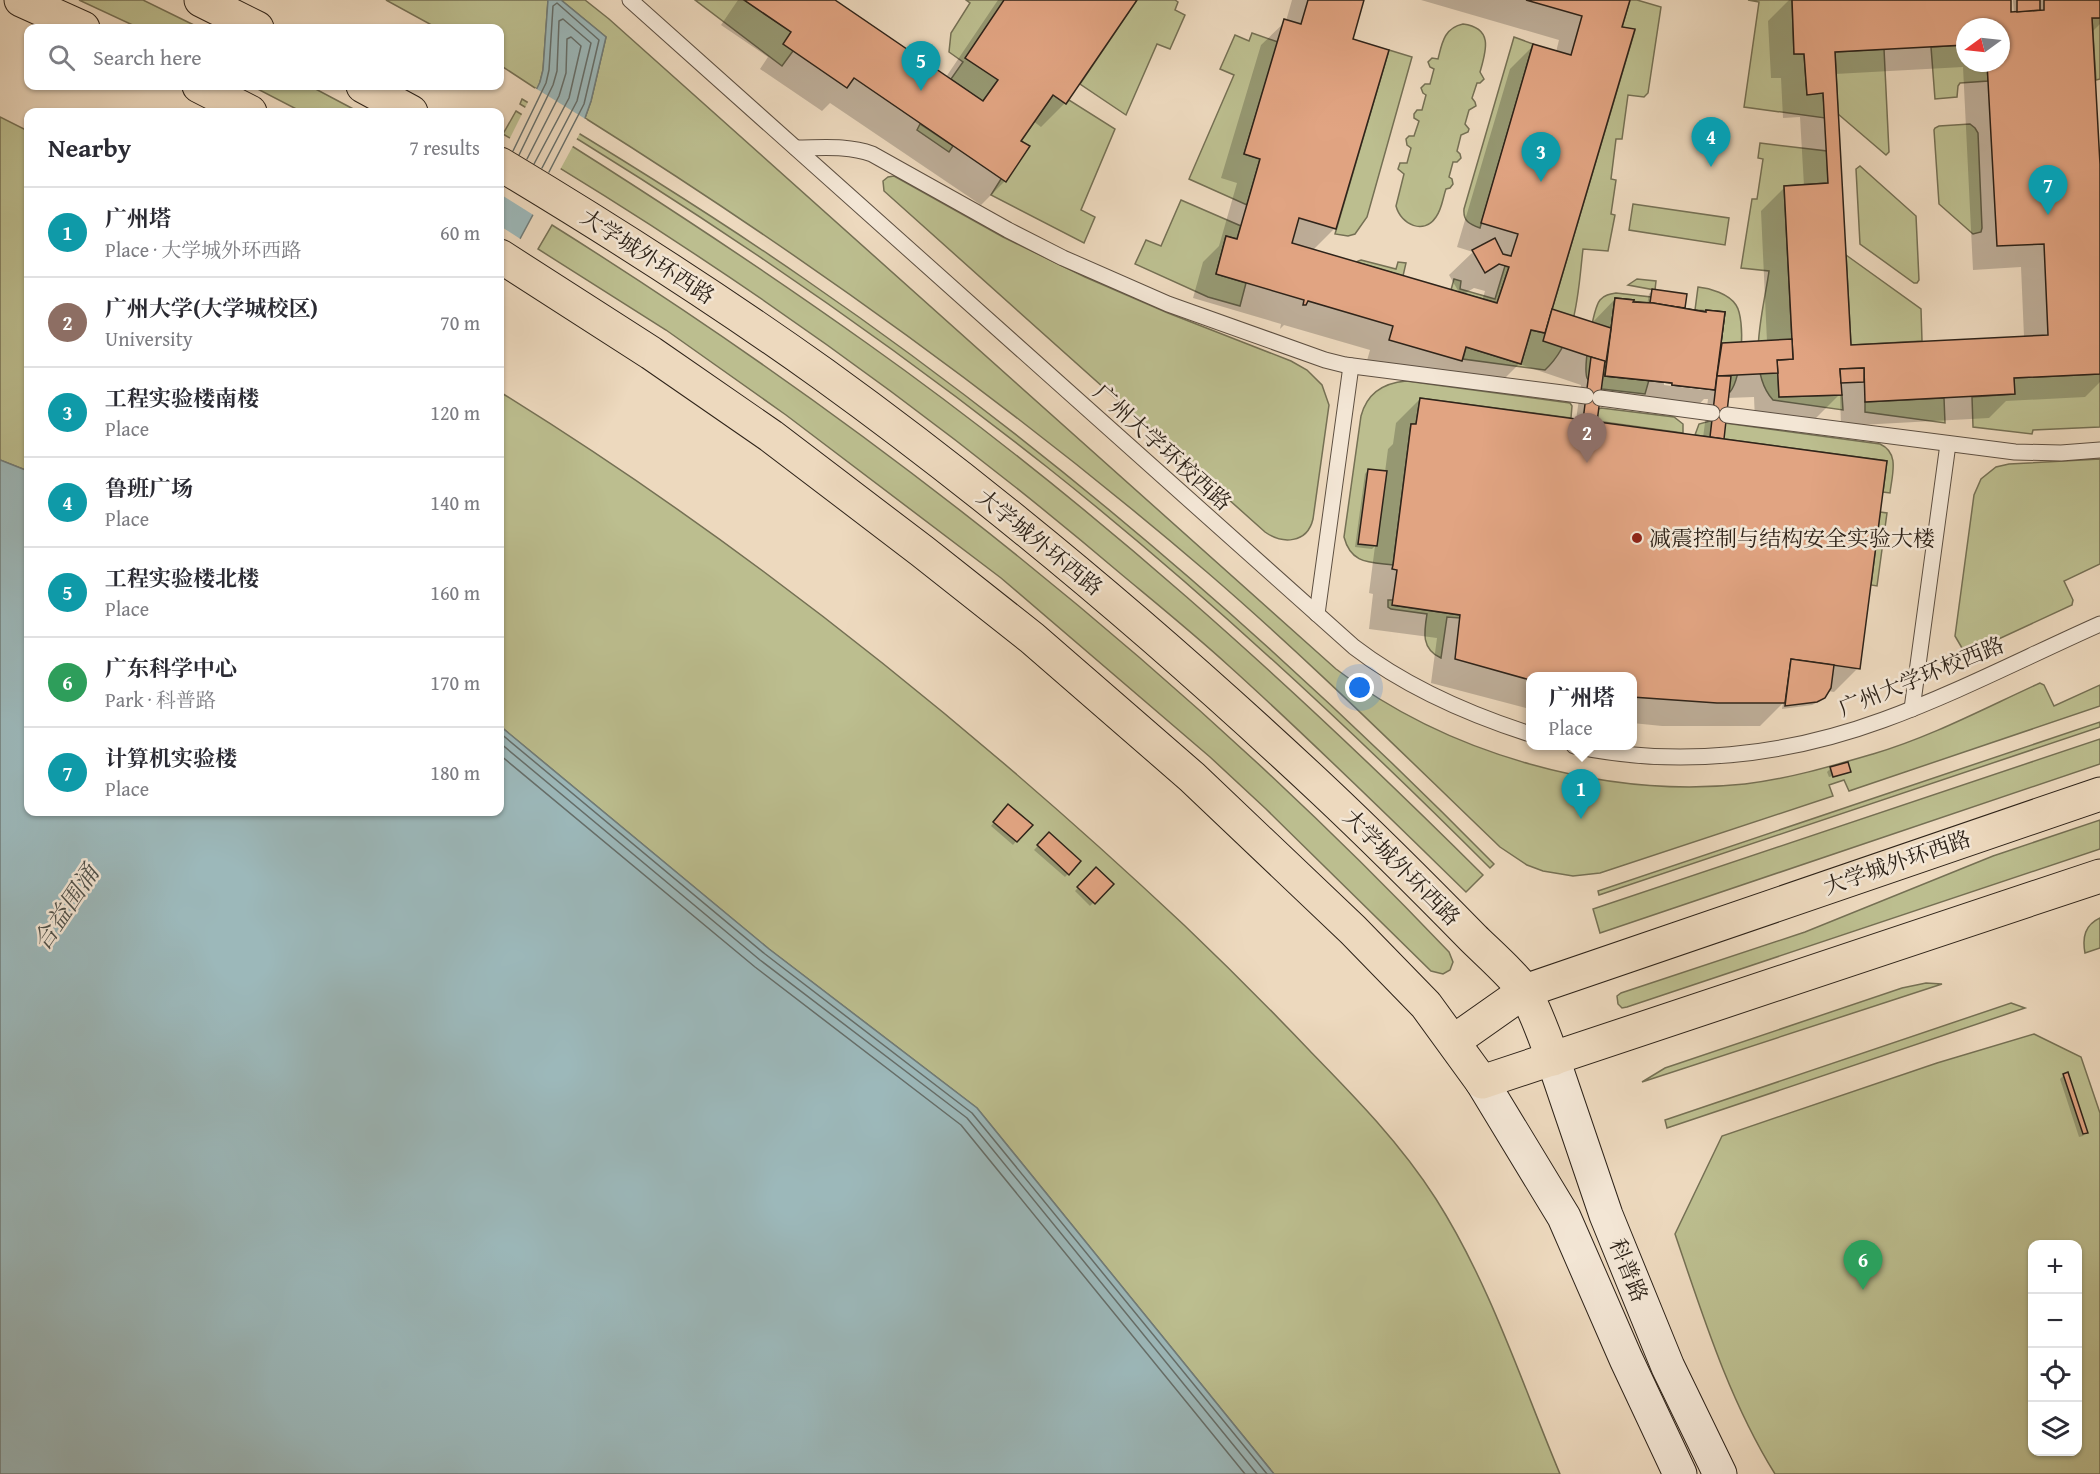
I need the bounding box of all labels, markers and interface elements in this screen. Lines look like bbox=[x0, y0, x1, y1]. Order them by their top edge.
north arrow bbox=[1956, 18, 2010, 72]
search box bbox=[24, 24, 504, 90]
icon: search bbox=[45, 41, 78, 74]
text: Search here bbox=[93, 41, 202, 73]
pin: 5 bbox=[902, 42, 940, 91]
pin: 4 bbox=[1692, 118, 1730, 167]
text: Nearby bbox=[48, 128, 131, 167]
pin: 3 bbox=[1522, 132, 1560, 182]
text: 7 results bbox=[409, 133, 480, 162]
pin: 7 bbox=[2028, 166, 2068, 215]
street label: 大学城外环西路 bbox=[575, 201, 721, 311]
text: 广州塔 bbox=[105, 202, 171, 234]
text: 1 bbox=[62, 218, 73, 247]
text: 60 m bbox=[440, 218, 480, 247]
text: Place · 大学城外环西路 bbox=[105, 235, 301, 264]
text: 广州大学(大学城校区) bbox=[105, 292, 318, 324]
text: 2 bbox=[62, 308, 73, 337]
text: 70 m bbox=[440, 308, 480, 337]
text: University bbox=[105, 324, 193, 353]
street label: 广州大学环校西路 bbox=[1087, 376, 1239, 518]
text: 工程实验楼南楼 bbox=[105, 382, 259, 414]
text: 3 bbox=[62, 398, 73, 427]
text: 120 m bbox=[430, 398, 480, 427]
text: Place bbox=[105, 414, 149, 443]
pin: 2 bbox=[1568, 414, 1606, 463]
text: 鲁班广场 bbox=[105, 472, 193, 504]
street label: 大学城外环西路 bbox=[970, 481, 1110, 603]
text: 4 bbox=[62, 488, 73, 517]
text: 140 m bbox=[430, 488, 480, 517]
text: Place bbox=[105, 504, 149, 533]
place label: 减震控制与结构安全实验大楼 bbox=[1649, 522, 1935, 554]
marker: 减震控制与结构安全实验大楼 bbox=[1630, 531, 1644, 545]
text: 工程实验楼北楼 bbox=[105, 562, 259, 594]
text: 5 bbox=[62, 578, 73, 607]
text: 160 m bbox=[430, 578, 480, 607]
text: Place bbox=[105, 594, 149, 623]
street label: 广州大学环校西路 bbox=[1833, 628, 2009, 724]
text: 广东科学中心 bbox=[105, 652, 237, 684]
text: 6 bbox=[62, 668, 73, 697]
text: 170 m bbox=[430, 668, 480, 697]
popup bbox=[1526, 672, 1637, 750]
your location bbox=[1345, 673, 1374, 702]
text: 广州塔 bbox=[1548, 681, 1615, 713]
text: Park · 科普路 bbox=[105, 685, 216, 714]
text: Place bbox=[1548, 713, 1593, 742]
text: 计算机实验楼 bbox=[105, 742, 237, 774]
text: 7 bbox=[62, 758, 73, 787]
text: 180 m bbox=[430, 758, 480, 787]
pin: 1 bbox=[1562, 770, 1600, 819]
text: Place bbox=[105, 774, 149, 803]
street label: 大学城外环西路 bbox=[1336, 801, 1468, 933]
street label: 大学城外环西路 bbox=[1819, 822, 1975, 902]
water label: 合益围涌 bbox=[24, 856, 109, 957]
street label: 科普路 bbox=[1602, 1233, 1656, 1307]
pin: 6 bbox=[1844, 1240, 1882, 1290]
map controls bbox=[2028, 1240, 2082, 1456]
button: + bbox=[2028, 1240, 2082, 1294]
button: − bbox=[2028, 1294, 2082, 1348]
button: locate bbox=[2028, 1348, 2082, 1402]
button: layers bbox=[2028, 1402, 2082, 1456]

